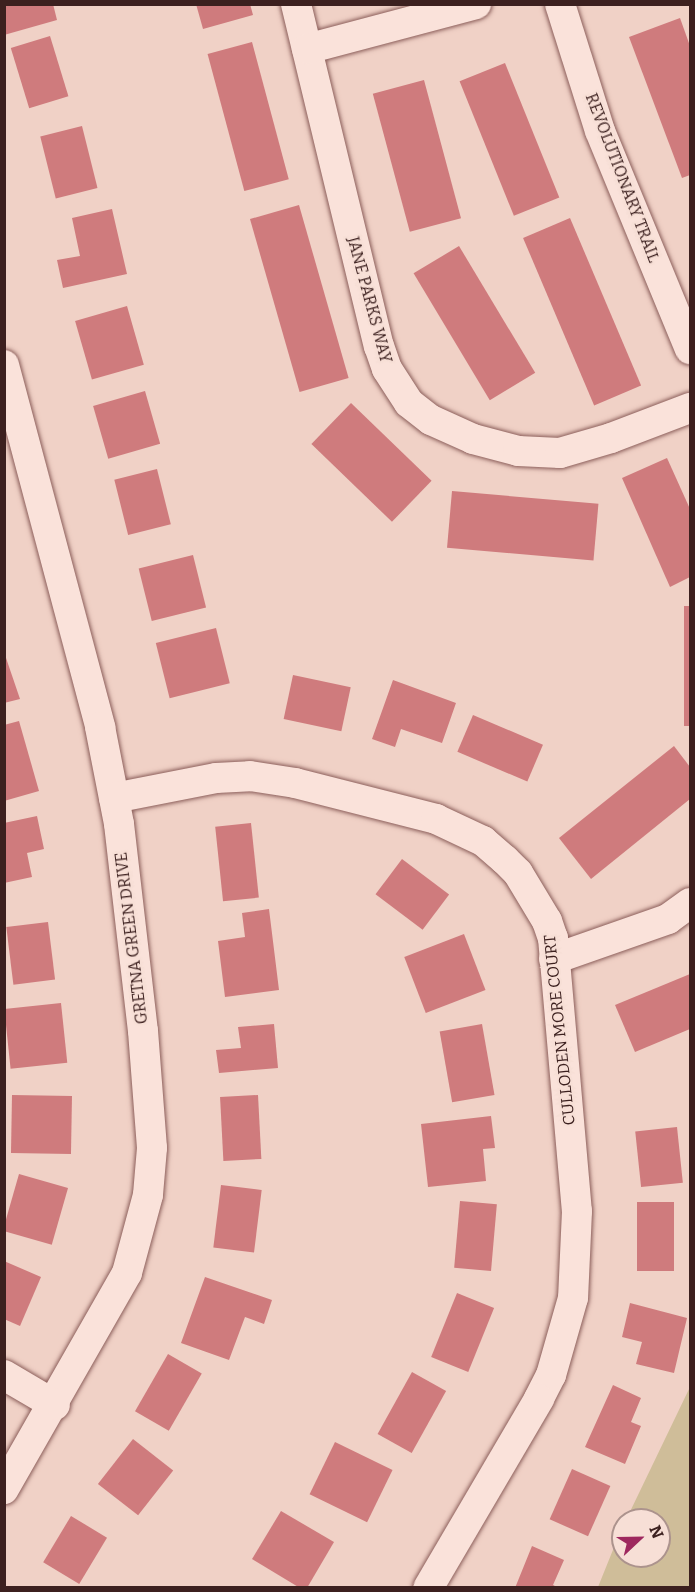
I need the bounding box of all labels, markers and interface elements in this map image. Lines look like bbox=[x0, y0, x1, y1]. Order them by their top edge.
street label: REVOLUTIONARY TRAIL bbox=[581, 91, 663, 265]
street label: JANE PARKS WAY bbox=[343, 235, 395, 365]
street label: GRETNA GREEN DRIVE bbox=[112, 851, 152, 1025]
street label: CULLODEN MORE COURT bbox=[540, 934, 580, 1126]
north arrow bbox=[611, 1508, 671, 1568]
text: N bbox=[645, 1523, 667, 1541]

